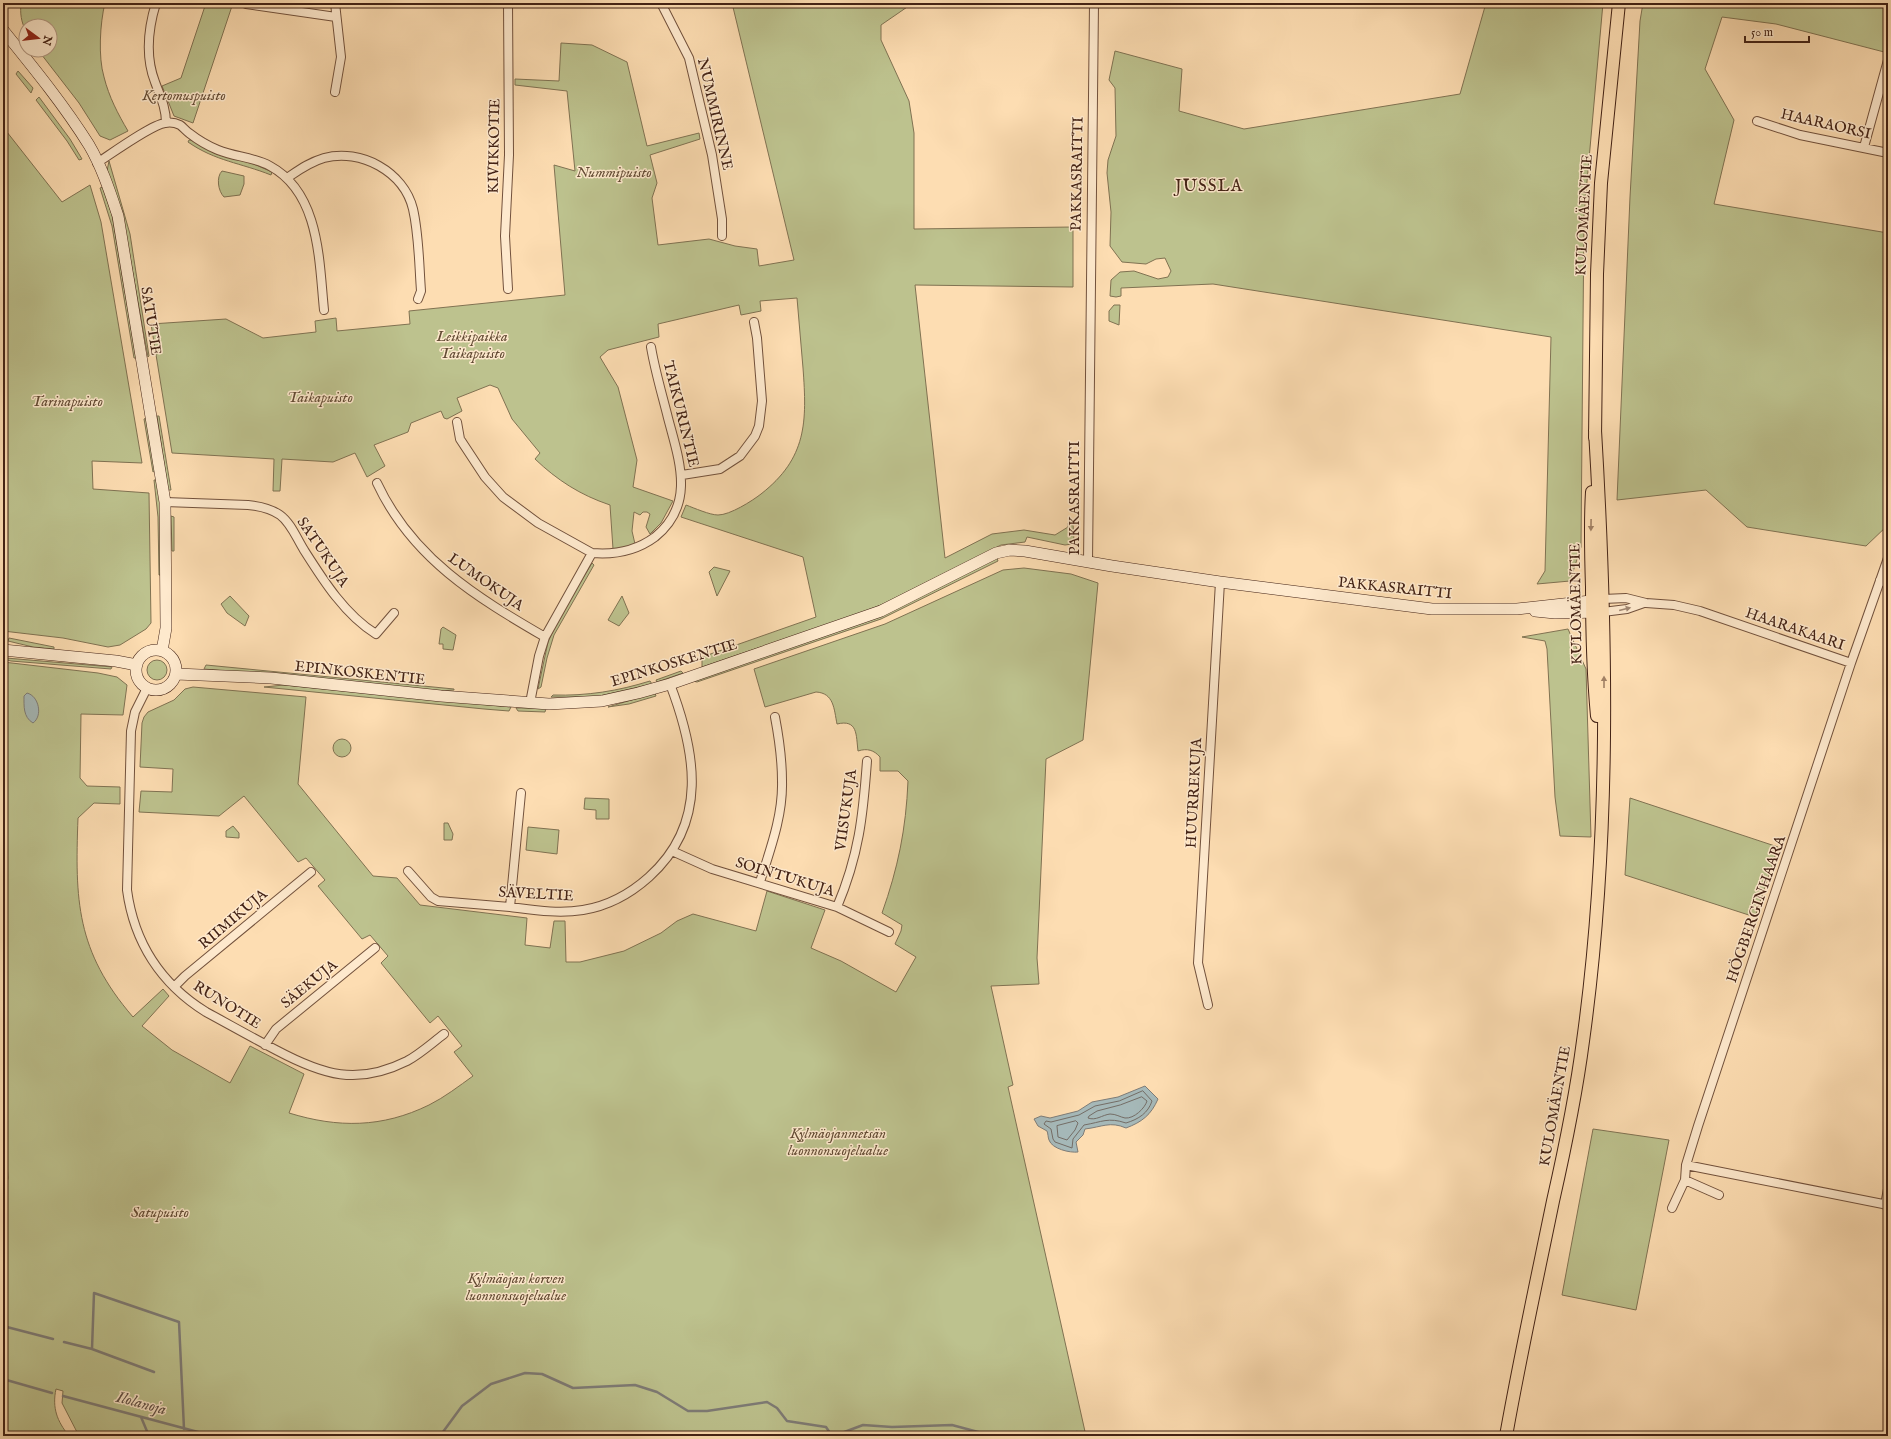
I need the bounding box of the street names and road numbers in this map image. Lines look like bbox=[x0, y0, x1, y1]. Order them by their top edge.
street label: NUMMIRINNE bbox=[693, 56, 737, 172]
street label: KIVIKKOTIE bbox=[484, 98, 504, 194]
street label: HAARAORSI bbox=[1779, 104, 1874, 144]
street label: PAKKASRAITTI bbox=[1067, 116, 1088, 231]
street label: KULOMÄENTIE bbox=[1571, 154, 1597, 276]
street label: SATUTIE bbox=[136, 285, 166, 357]
street label: TAIKURINTIE bbox=[659, 359, 703, 469]
street label: PAKKASRAITTI bbox=[1065, 440, 1084, 555]
street label: SATUKUJA bbox=[293, 513, 354, 591]
street label: KULOMÄENTIE bbox=[1565, 543, 1587, 665]
street label: LUMOKUJA bbox=[444, 549, 528, 616]
street label: PAKKASRAITTI bbox=[1337, 573, 1453, 603]
street label: HAARAKAARI bbox=[1743, 603, 1848, 655]
street label: EPINKOSKENTIE bbox=[609, 635, 739, 691]
street label: EPINKOSKENTIE bbox=[294, 657, 426, 689]
street label: HUURREKUJA bbox=[1182, 736, 1206, 849]
street label: VIISUKUJA bbox=[831, 767, 861, 853]
street label: HÖGBERGINHAARA bbox=[1722, 832, 1790, 985]
street label: SOINTUKUJA bbox=[733, 853, 838, 901]
street label: SÄVELTIE bbox=[498, 883, 574, 905]
street label: RIIMIKUJA bbox=[195, 884, 272, 953]
street label: SÄEKUJA bbox=[277, 955, 342, 1013]
street label: RUNOTIE bbox=[190, 977, 264, 1033]
street label: KULOMÄENTIE bbox=[1535, 1044, 1575, 1168]

